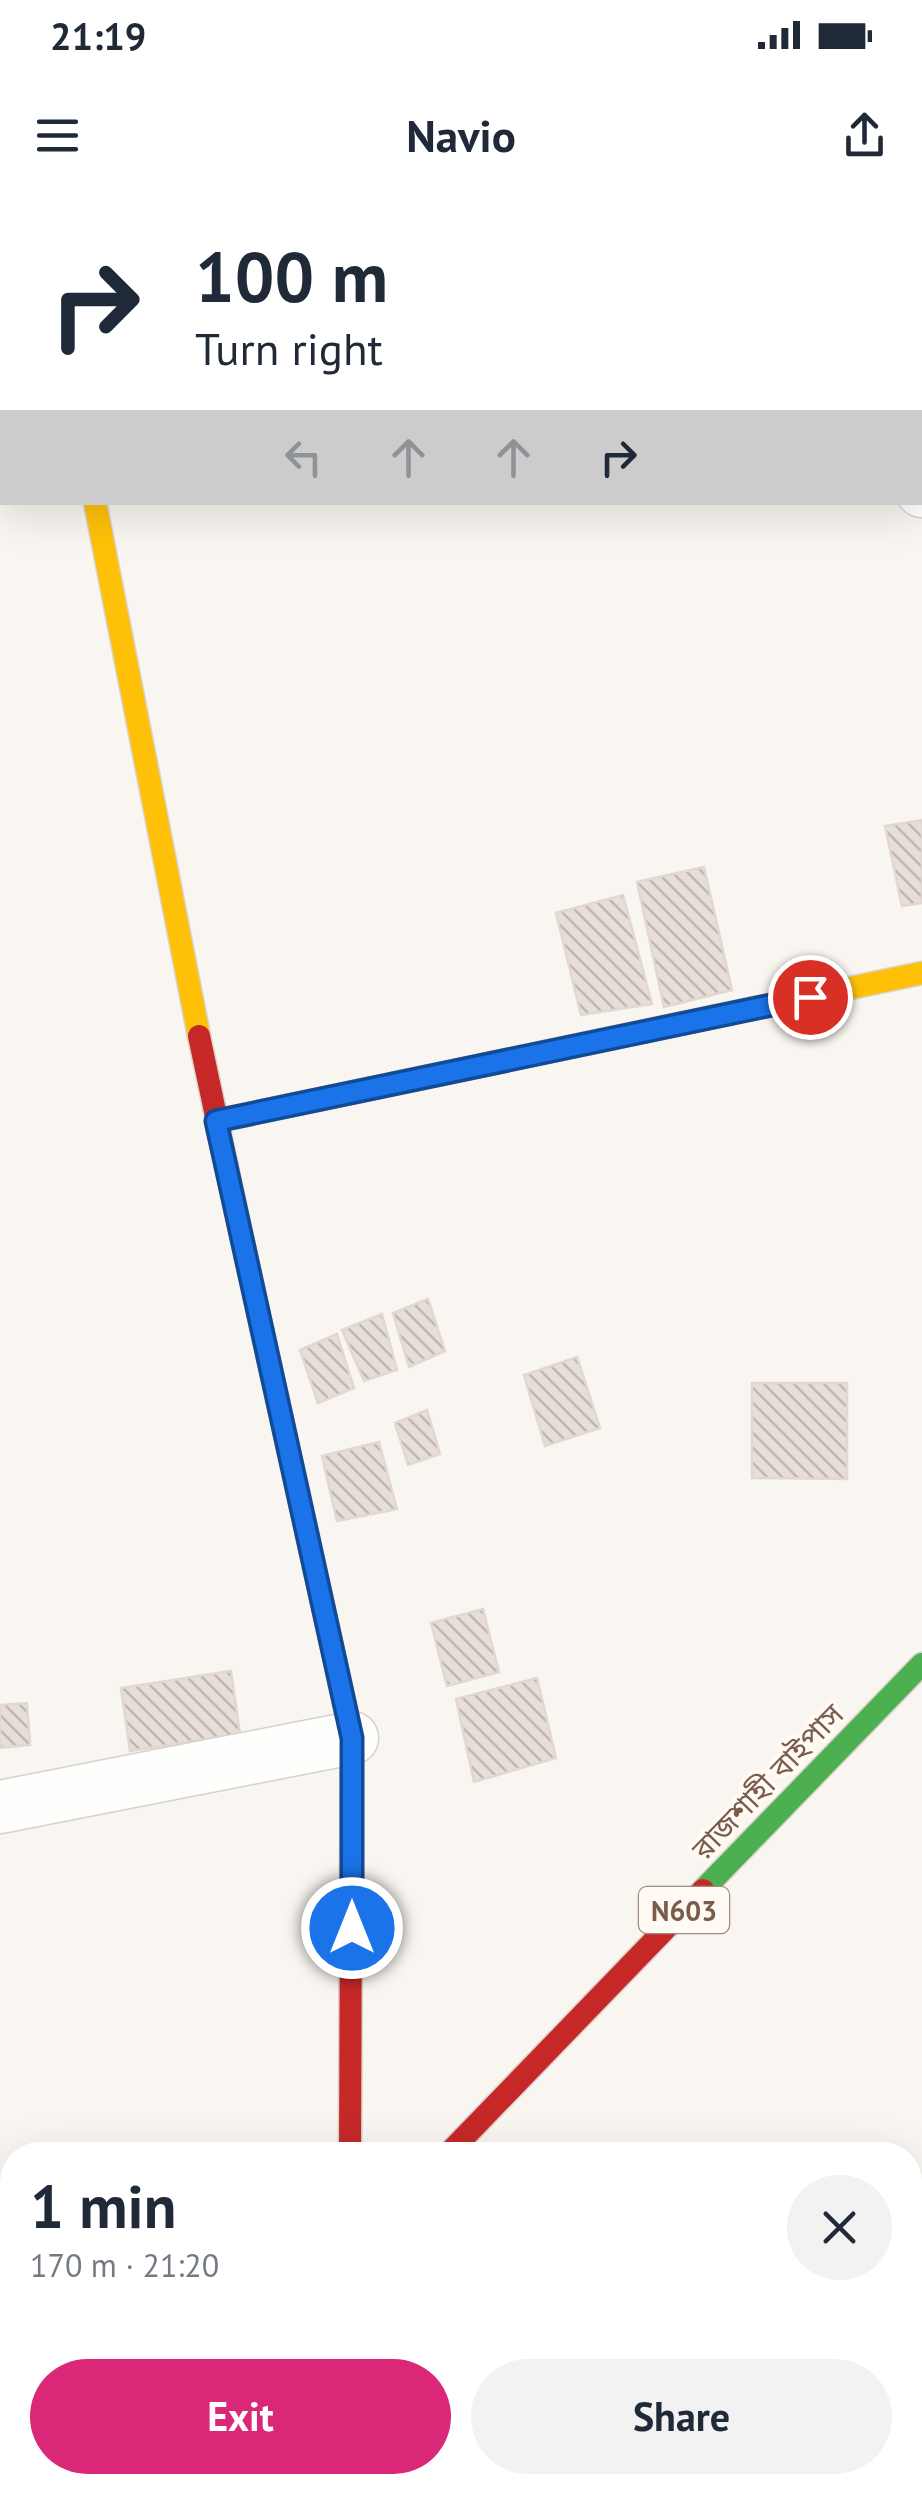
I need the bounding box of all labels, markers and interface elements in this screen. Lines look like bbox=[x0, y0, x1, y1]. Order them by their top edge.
text: 21:19 bbox=[50, 11, 146, 60]
text: Navio bbox=[406, 106, 516, 164]
icon: menu bbox=[30, 108, 85, 163]
icon: share bbox=[837, 108, 892, 163]
text: 100 m bbox=[195, 231, 388, 321]
icon: right bbox=[30, 240, 160, 370]
text: Turn right bbox=[195, 319, 383, 377]
icon: left bbox=[276, 430, 331, 485]
icon: ahead bbox=[381, 430, 436, 485]
icon: ahead bbox=[486, 430, 541, 485]
icon: right bbox=[591, 430, 646, 485]
pin bbox=[768, 955, 853, 1040]
icon: arrive bbox=[783, 970, 838, 1025]
street label: রাজশাহী বাইপাস bbox=[682, 1695, 851, 1868]
position arrow bbox=[300, 1876, 404, 1980]
road number: N603 bbox=[639, 1887, 729, 1933]
text: 1 min bbox=[30, 2167, 176, 2245]
button: close bbox=[787, 2175, 892, 2280]
text: 170 m · 21:20 bbox=[30, 2244, 219, 2286]
button: Exit bbox=[30, 2359, 451, 2474]
button: Share bbox=[471, 2359, 892, 2474]

